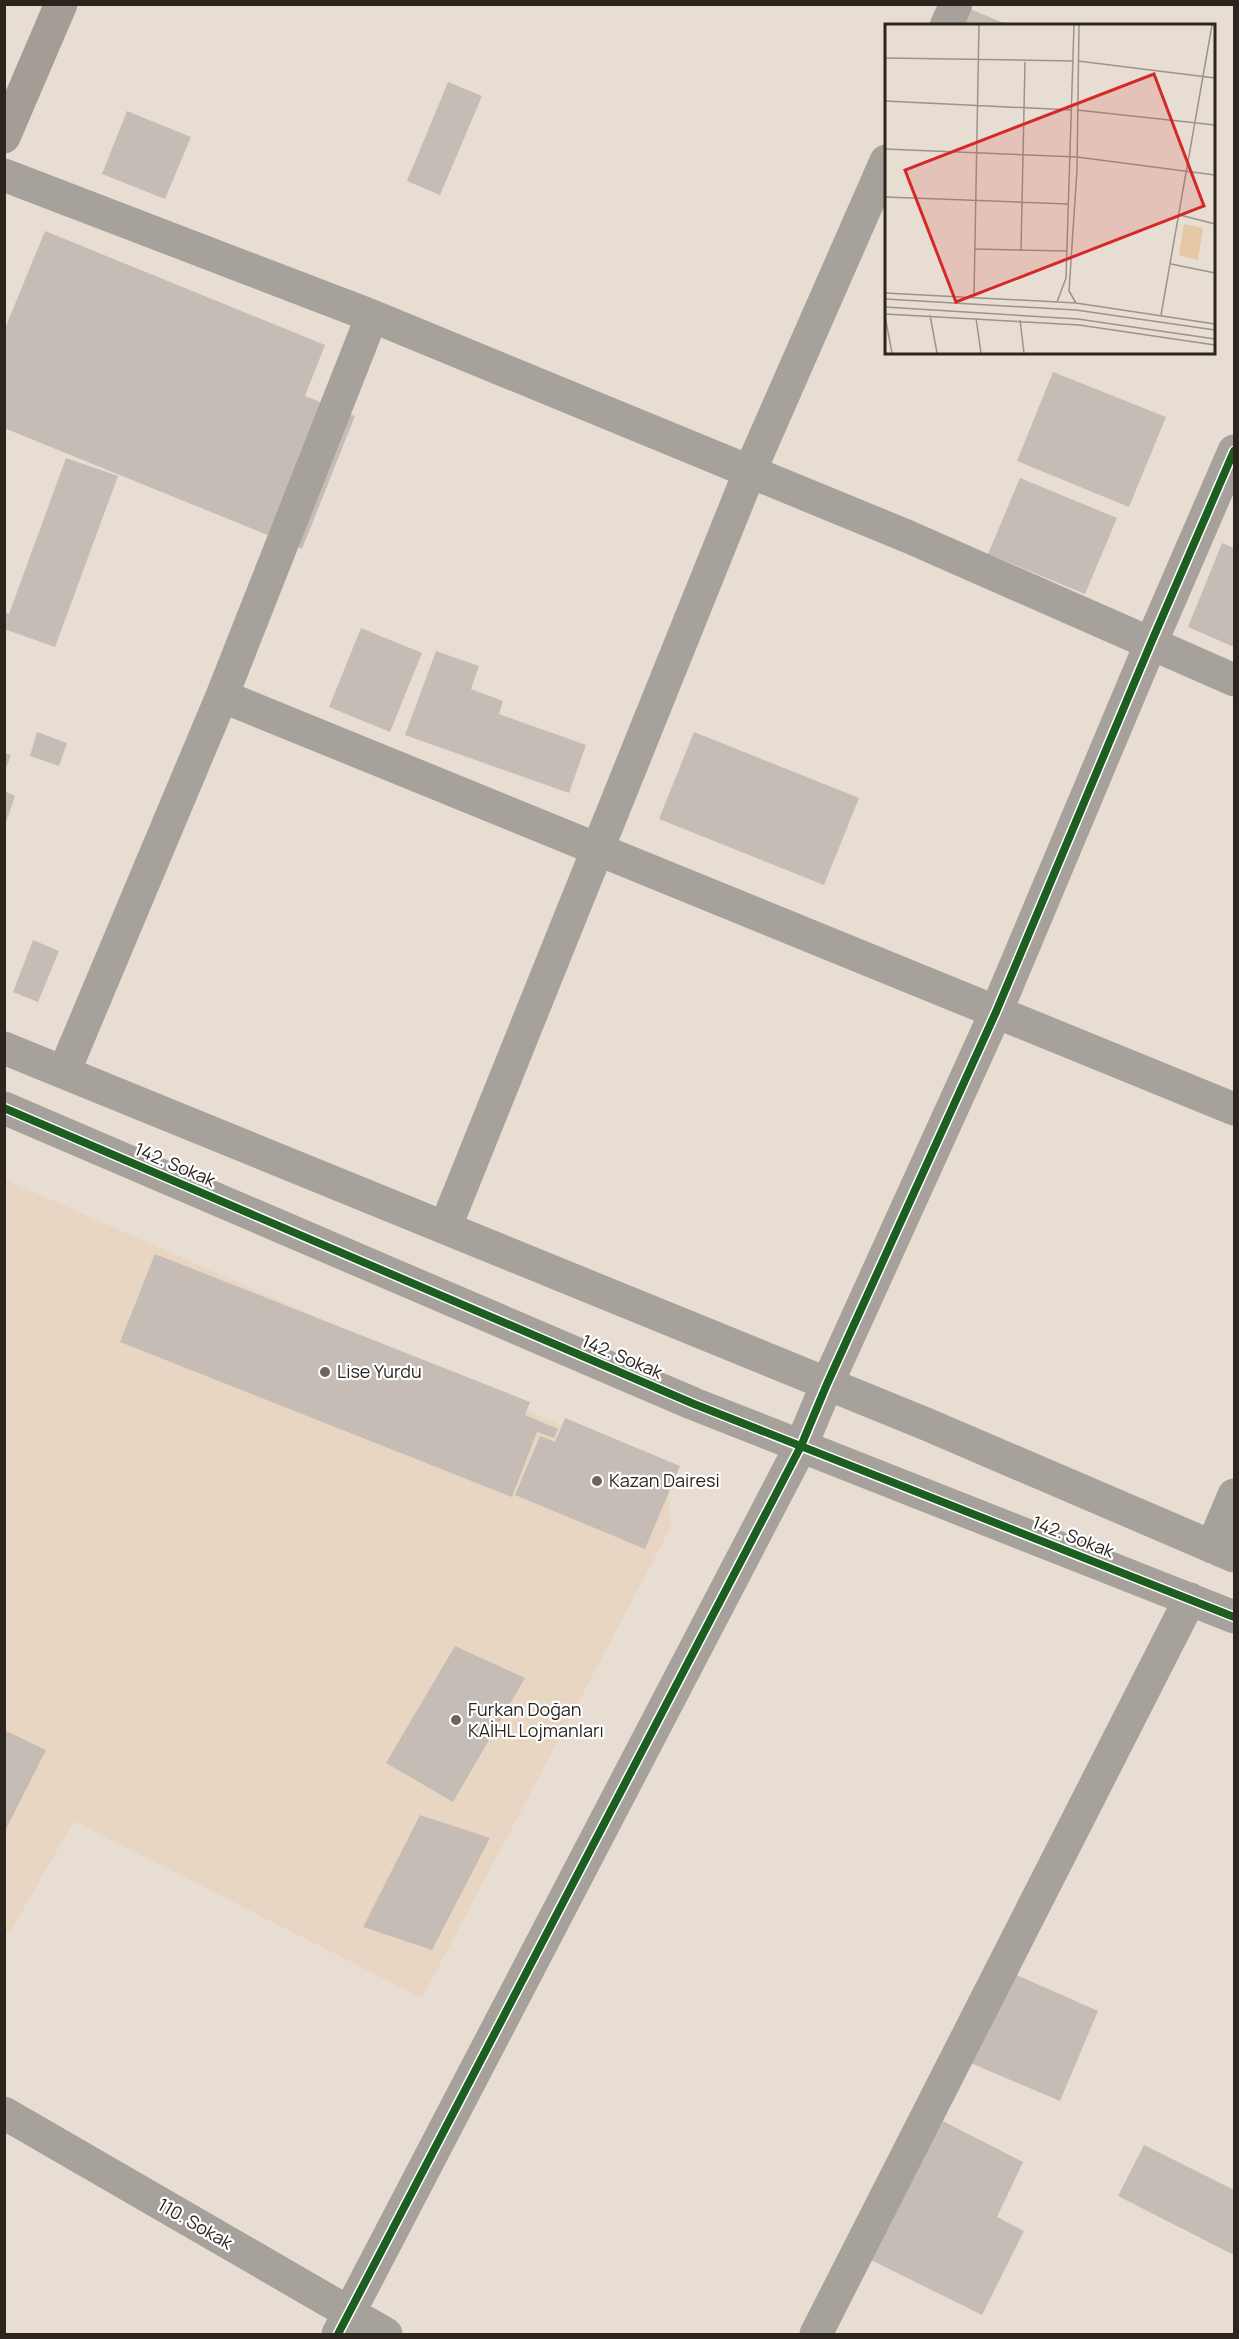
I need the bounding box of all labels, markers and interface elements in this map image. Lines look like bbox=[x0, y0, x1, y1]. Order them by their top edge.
inset map bbox=[885, 24, 1215, 354]
street label: 142. Sokak bbox=[131, 1136, 220, 1192]
street label: 142. Sokak bbox=[578, 1328, 667, 1384]
place label: Lise Yurdu bbox=[337, 1359, 422, 1383]
marker: Lise Yurdu bbox=[318, 1365, 332, 1379]
place label: Kazan Dairesi bbox=[609, 1468, 720, 1492]
marker: Kazan Dairesi bbox=[590, 1474, 604, 1488]
street label: 142. Sokak bbox=[1029, 1510, 1119, 1563]
place label: Furkan Doğan KAİHL Lojmanları bbox=[468, 1697, 604, 1742]
marker: Furkan Doğan KAİHL Lojmanları bbox=[449, 1713, 463, 1727]
street label: 110. Sokak bbox=[154, 2192, 238, 2255]

